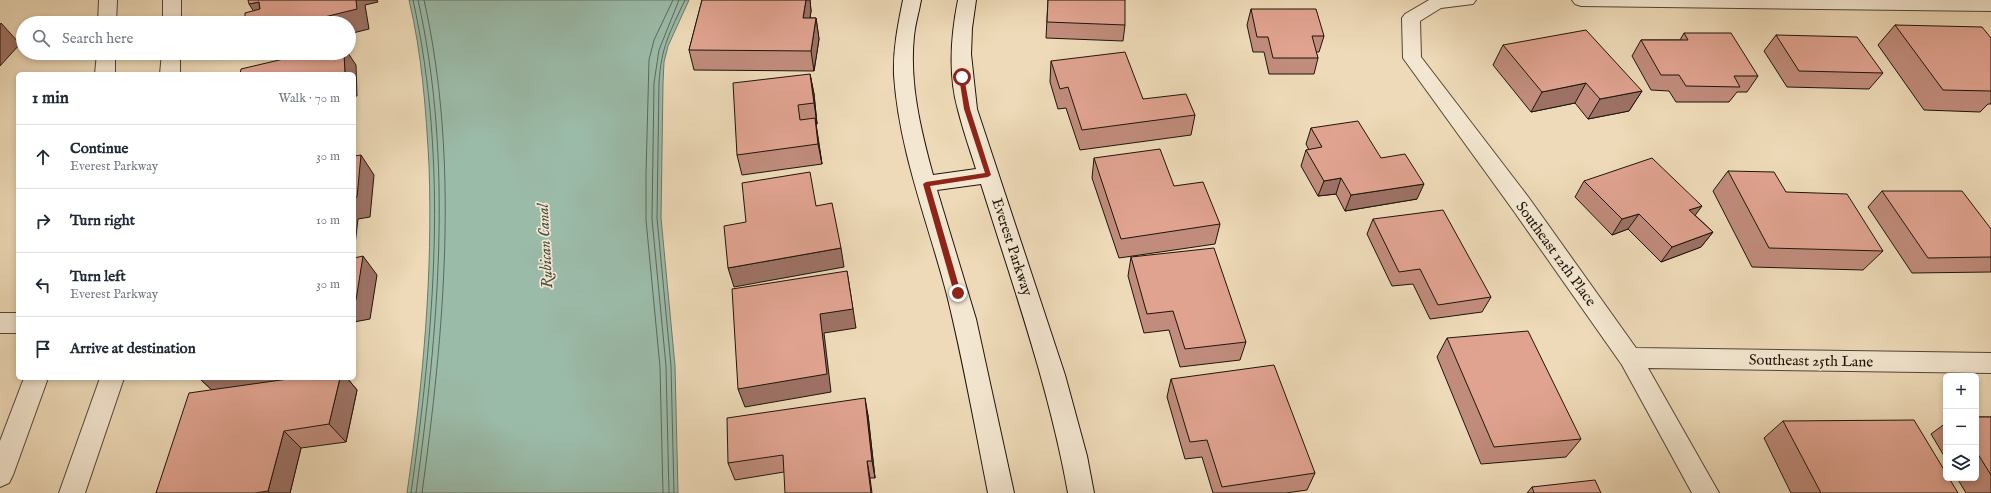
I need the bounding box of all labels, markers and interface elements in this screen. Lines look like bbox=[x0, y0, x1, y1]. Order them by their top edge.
search box bbox=[16, 16, 356, 60]
icon: search bbox=[30, 27, 52, 49]
text: Search here bbox=[62, 29, 133, 48]
route start bbox=[953, 68, 971, 86]
text: 1 min bbox=[32, 88, 69, 109]
text: Walk · 70 m bbox=[278, 90, 340, 107]
text: Continue bbox=[70, 139, 128, 158]
icon: ahead bbox=[32, 146, 54, 168]
text: 30 m bbox=[316, 148, 340, 165]
text: Everest Parkway bbox=[70, 158, 158, 175]
street label: Everest Parkway bbox=[987, 196, 1037, 299]
street label: Southeast 12th Place bbox=[1511, 198, 1601, 310]
water label: Rubican Canal bbox=[534, 202, 558, 289]
icon: right bbox=[32, 210, 54, 232]
text: Turn right bbox=[70, 211, 135, 230]
text: 10 m bbox=[316, 212, 340, 229]
text: Turn left bbox=[70, 267, 126, 286]
icon: left bbox=[32, 274, 54, 296]
text: 30 m bbox=[316, 276, 340, 293]
route end bbox=[949, 284, 967, 302]
text: Everest Parkway bbox=[70, 286, 158, 303]
icon: arrive bbox=[32, 338, 54, 360]
text: Arrive at destination bbox=[70, 339, 196, 358]
street label: Southeast 25th Lane bbox=[1749, 350, 1874, 372]
map controls bbox=[1943, 373, 1979, 481]
button: + bbox=[1943, 373, 1979, 409]
button: − bbox=[1943, 409, 1979, 445]
button: layers bbox=[1943, 445, 1979, 481]

